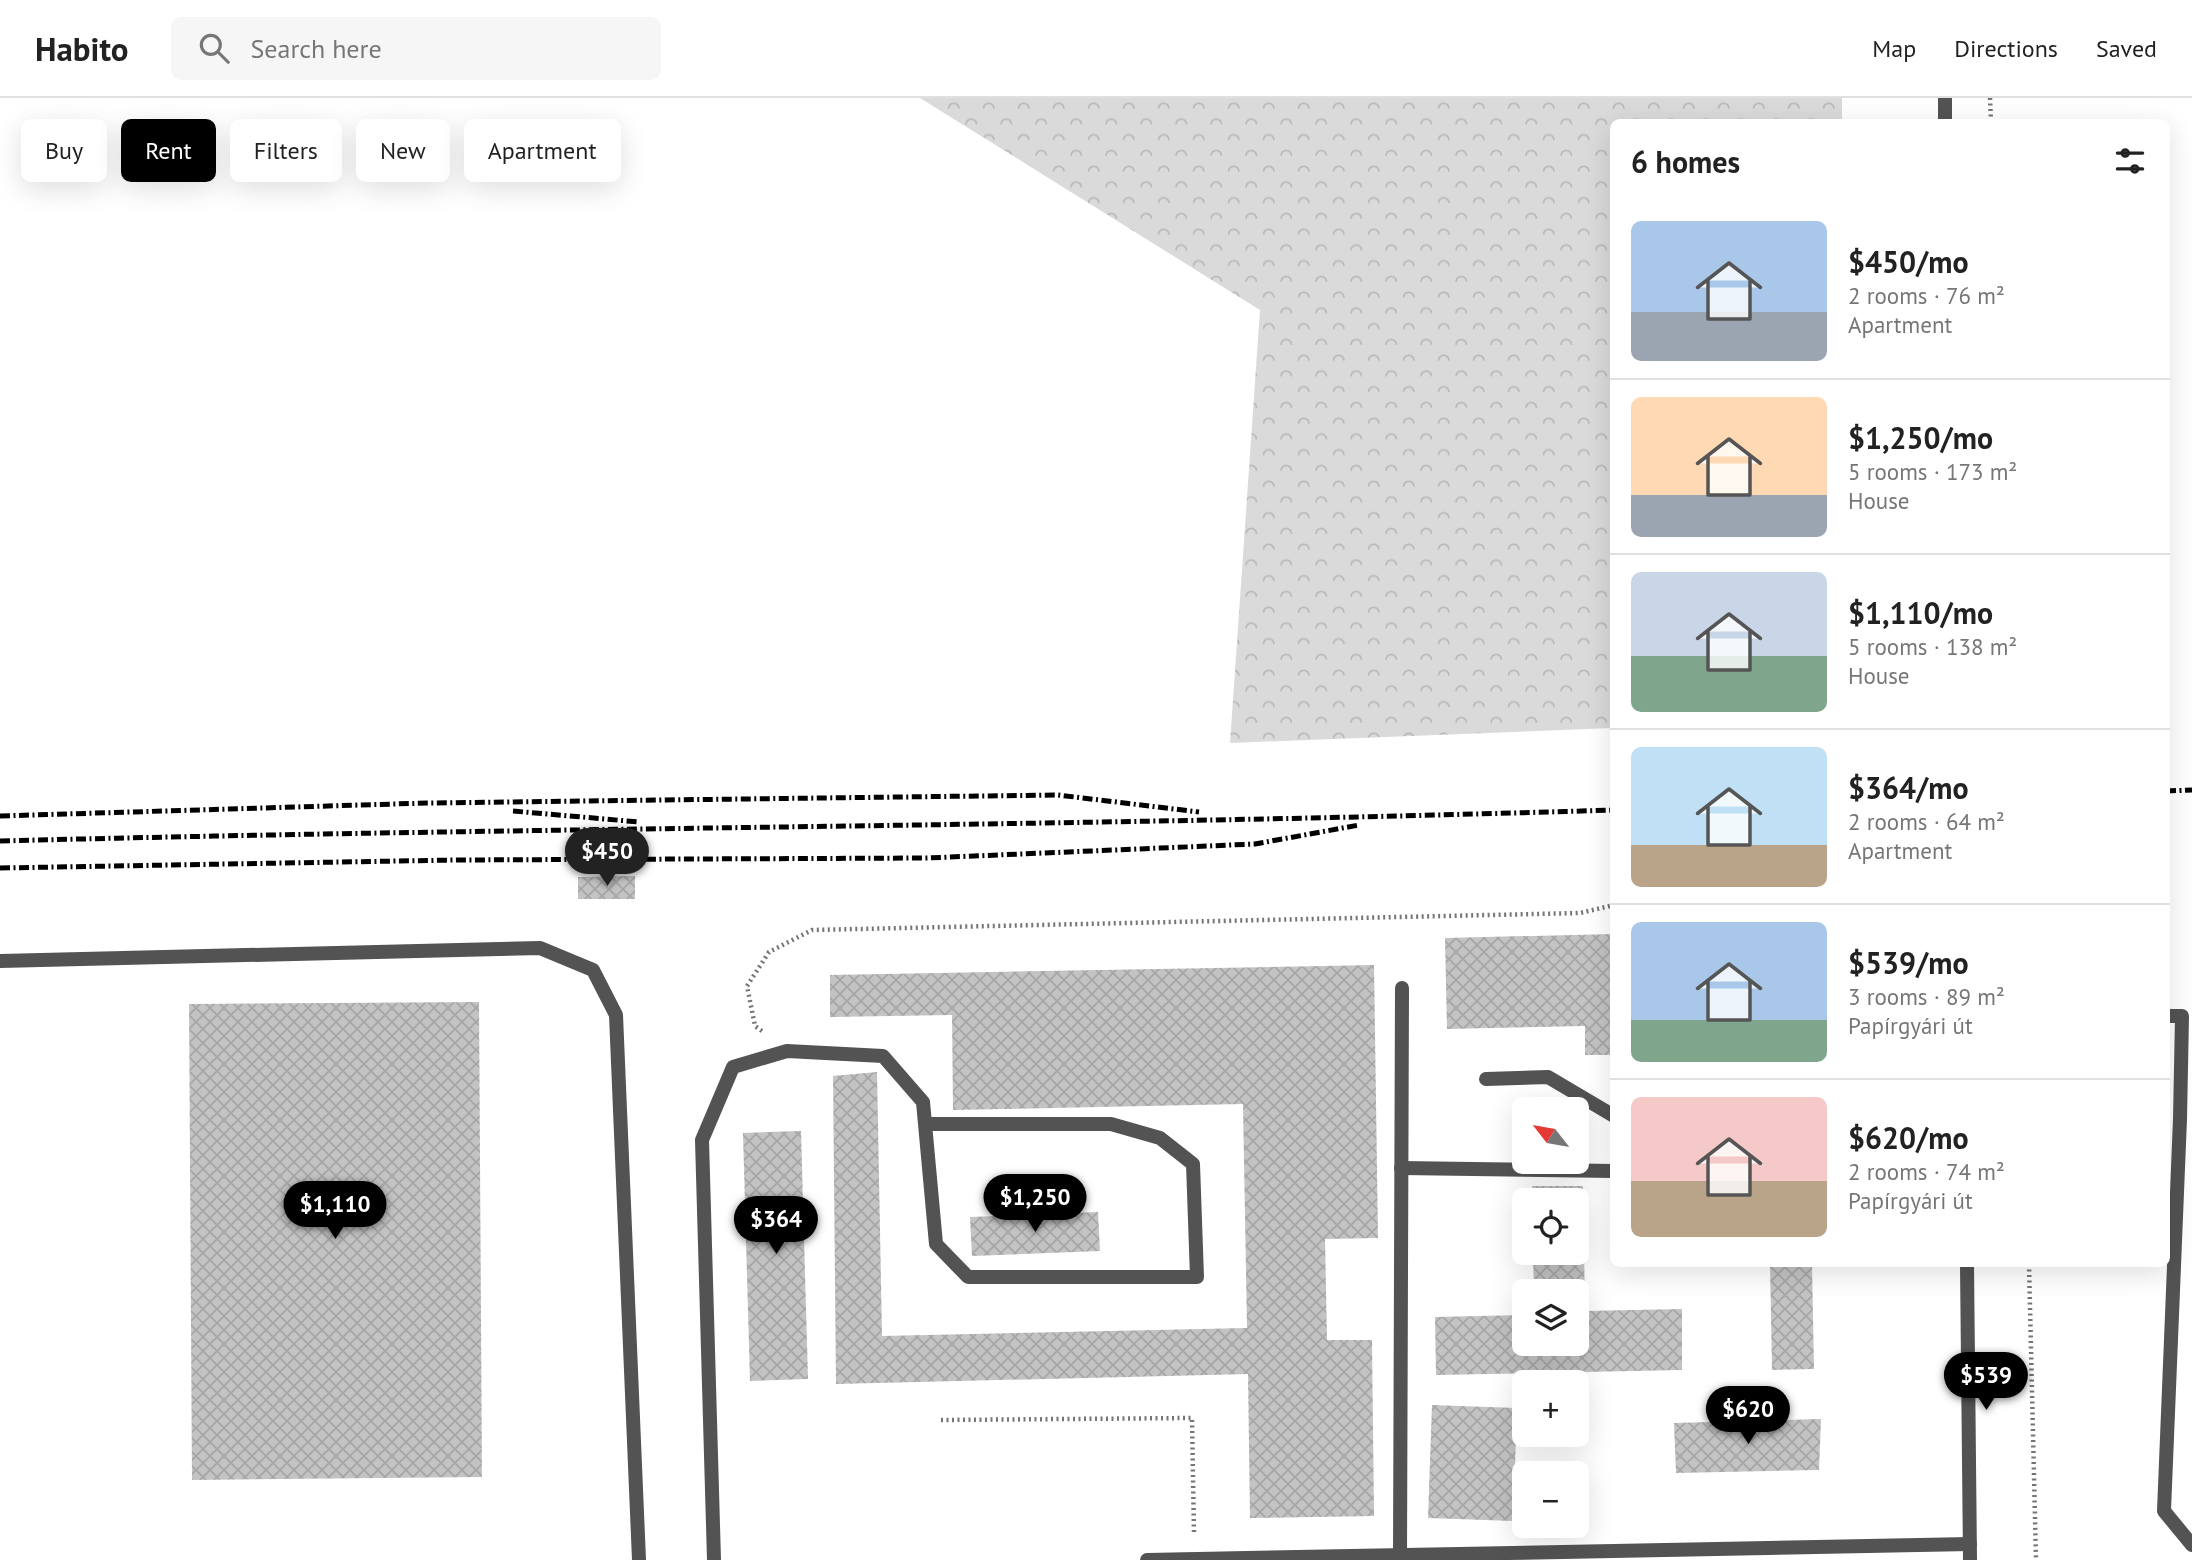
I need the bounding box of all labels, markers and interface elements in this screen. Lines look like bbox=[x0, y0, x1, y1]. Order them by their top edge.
search box bbox=[171, 17, 661, 80]
text: Habito bbox=[35, 27, 129, 70]
icon: search bbox=[195, 29, 233, 67]
text: Search here bbox=[251, 32, 382, 65]
text: Map bbox=[1872, 33, 1916, 64]
text: Directions bbox=[1954, 33, 2058, 64]
text: Saved bbox=[2096, 33, 2157, 64]
chip: Buy bbox=[21, 119, 107, 182]
chip: Rent bbox=[121, 119, 216, 182]
chip: Filters bbox=[230, 119, 342, 182]
chip: New bbox=[356, 119, 450, 182]
chip: Apartment bbox=[464, 119, 621, 182]
text: 6 homes bbox=[1631, 142, 1740, 181]
icon: filters bbox=[2111, 142, 2149, 180]
text: $450/mo bbox=[1848, 242, 1969, 281]
icon: home bbox=[1687, 249, 1771, 333]
text: 2 rooms · 76 m² bbox=[1848, 281, 2005, 310]
text: Apartment bbox=[1848, 310, 1952, 339]
text: $1,250/mo bbox=[1848, 418, 1993, 457]
icon: home bbox=[1687, 425, 1771, 509]
text: 5 rooms · 173 m² bbox=[1848, 457, 2017, 486]
text: House bbox=[1848, 486, 1910, 515]
text: $1,110/mo bbox=[1848, 593, 1993, 632]
icon: home bbox=[1687, 600, 1771, 684]
text: 5 rooms · 138 m² bbox=[1848, 632, 2017, 661]
text: House bbox=[1848, 661, 1910, 690]
text: $364/mo bbox=[1848, 768, 1969, 807]
icon: home bbox=[1687, 775, 1771, 859]
text: 2 rooms · 64 m² bbox=[1848, 807, 2005, 836]
pin: $450 bbox=[566, 828, 648, 888]
text: $450 bbox=[581, 836, 633, 865]
text: Apartment bbox=[1848, 836, 1952, 865]
text: $539/mo bbox=[1848, 943, 1969, 982]
icon: home bbox=[1687, 950, 1771, 1034]
text: 3 rooms · 89 m² bbox=[1848, 982, 2005, 1011]
text: Papírgyári út bbox=[1848, 1011, 1973, 1040]
north arrow bbox=[1512, 1097, 1589, 1174]
map controls bbox=[1512, 1097, 1589, 1538]
text: $620/mo bbox=[1848, 1118, 1969, 1157]
icon: home bbox=[1687, 1125, 1771, 1209]
text: 2 rooms · 74 m² bbox=[1848, 1157, 2005, 1186]
pin: $1,250 bbox=[978, 1174, 1092, 1234]
pin: $1,110 bbox=[278, 1182, 392, 1241]
text: $1,250 bbox=[999, 1182, 1071, 1211]
text: Papírgyári út bbox=[1848, 1186, 1973, 1215]
button: locate bbox=[1512, 1188, 1589, 1265]
text: $1,110 bbox=[299, 1189, 371, 1218]
pin: $364 bbox=[735, 1196, 817, 1256]
text: $364 bbox=[750, 1204, 802, 1233]
button: layers bbox=[1512, 1279, 1589, 1356]
pin: $539 bbox=[1945, 1352, 2027, 1412]
text: $539 bbox=[1960, 1360, 2012, 1389]
button: + bbox=[1512, 1370, 1589, 1447]
pin: $620 bbox=[1707, 1386, 1789, 1446]
text: $620 bbox=[1722, 1394, 1774, 1423]
button: − bbox=[1512, 1461, 1589, 1538]

